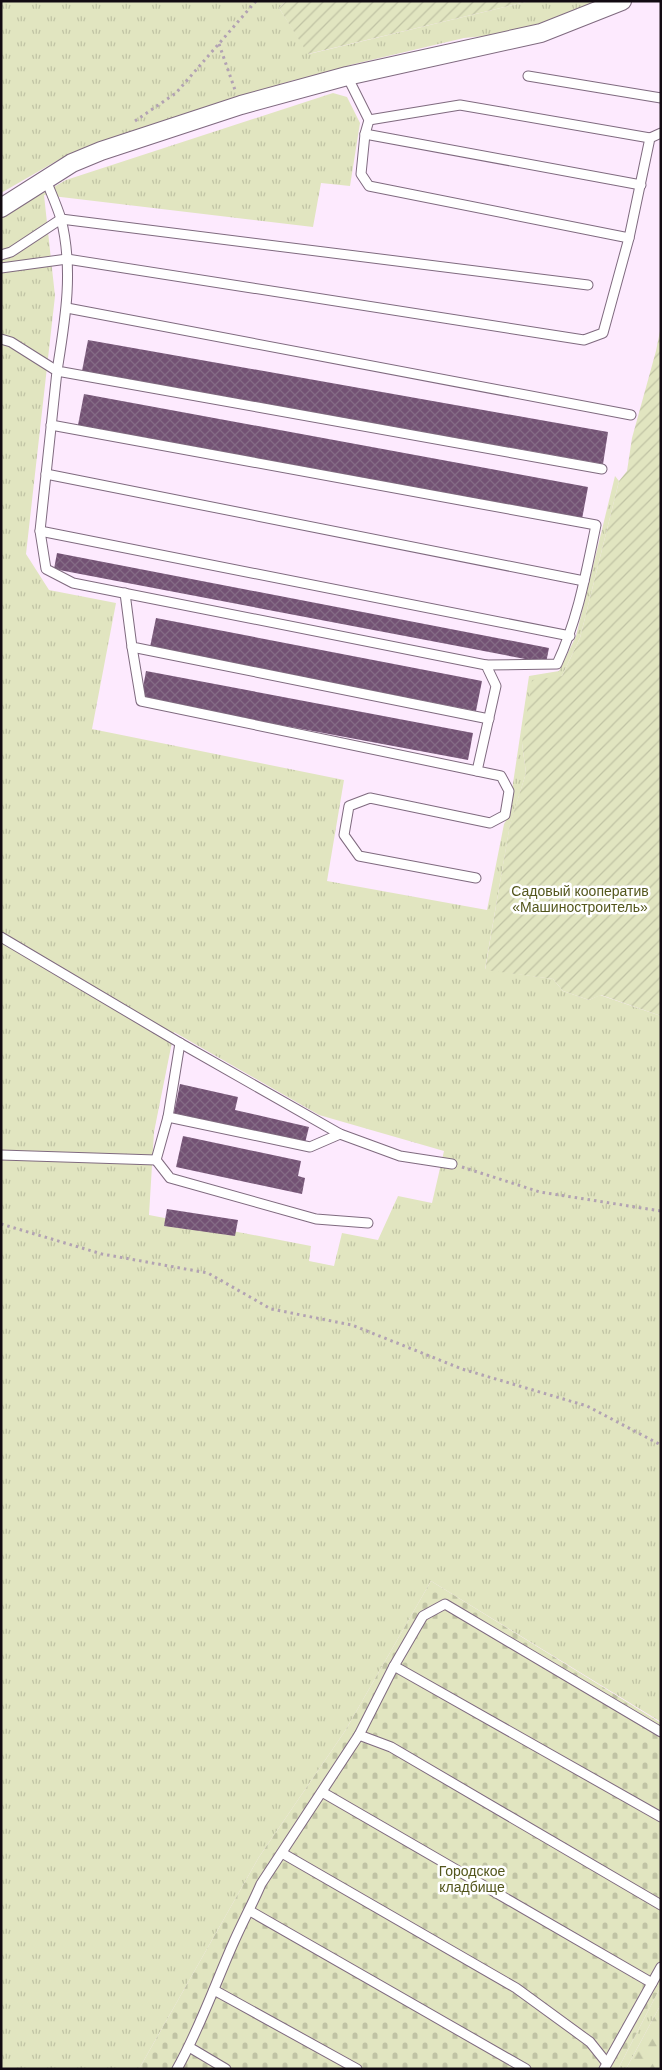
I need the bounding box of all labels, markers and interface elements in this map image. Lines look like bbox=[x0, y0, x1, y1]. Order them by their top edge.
park label: Садовый кооператив «Машиностроитель» bbox=[511, 883, 649, 915]
park label: Городское кладбище bbox=[439, 1863, 506, 1895]

